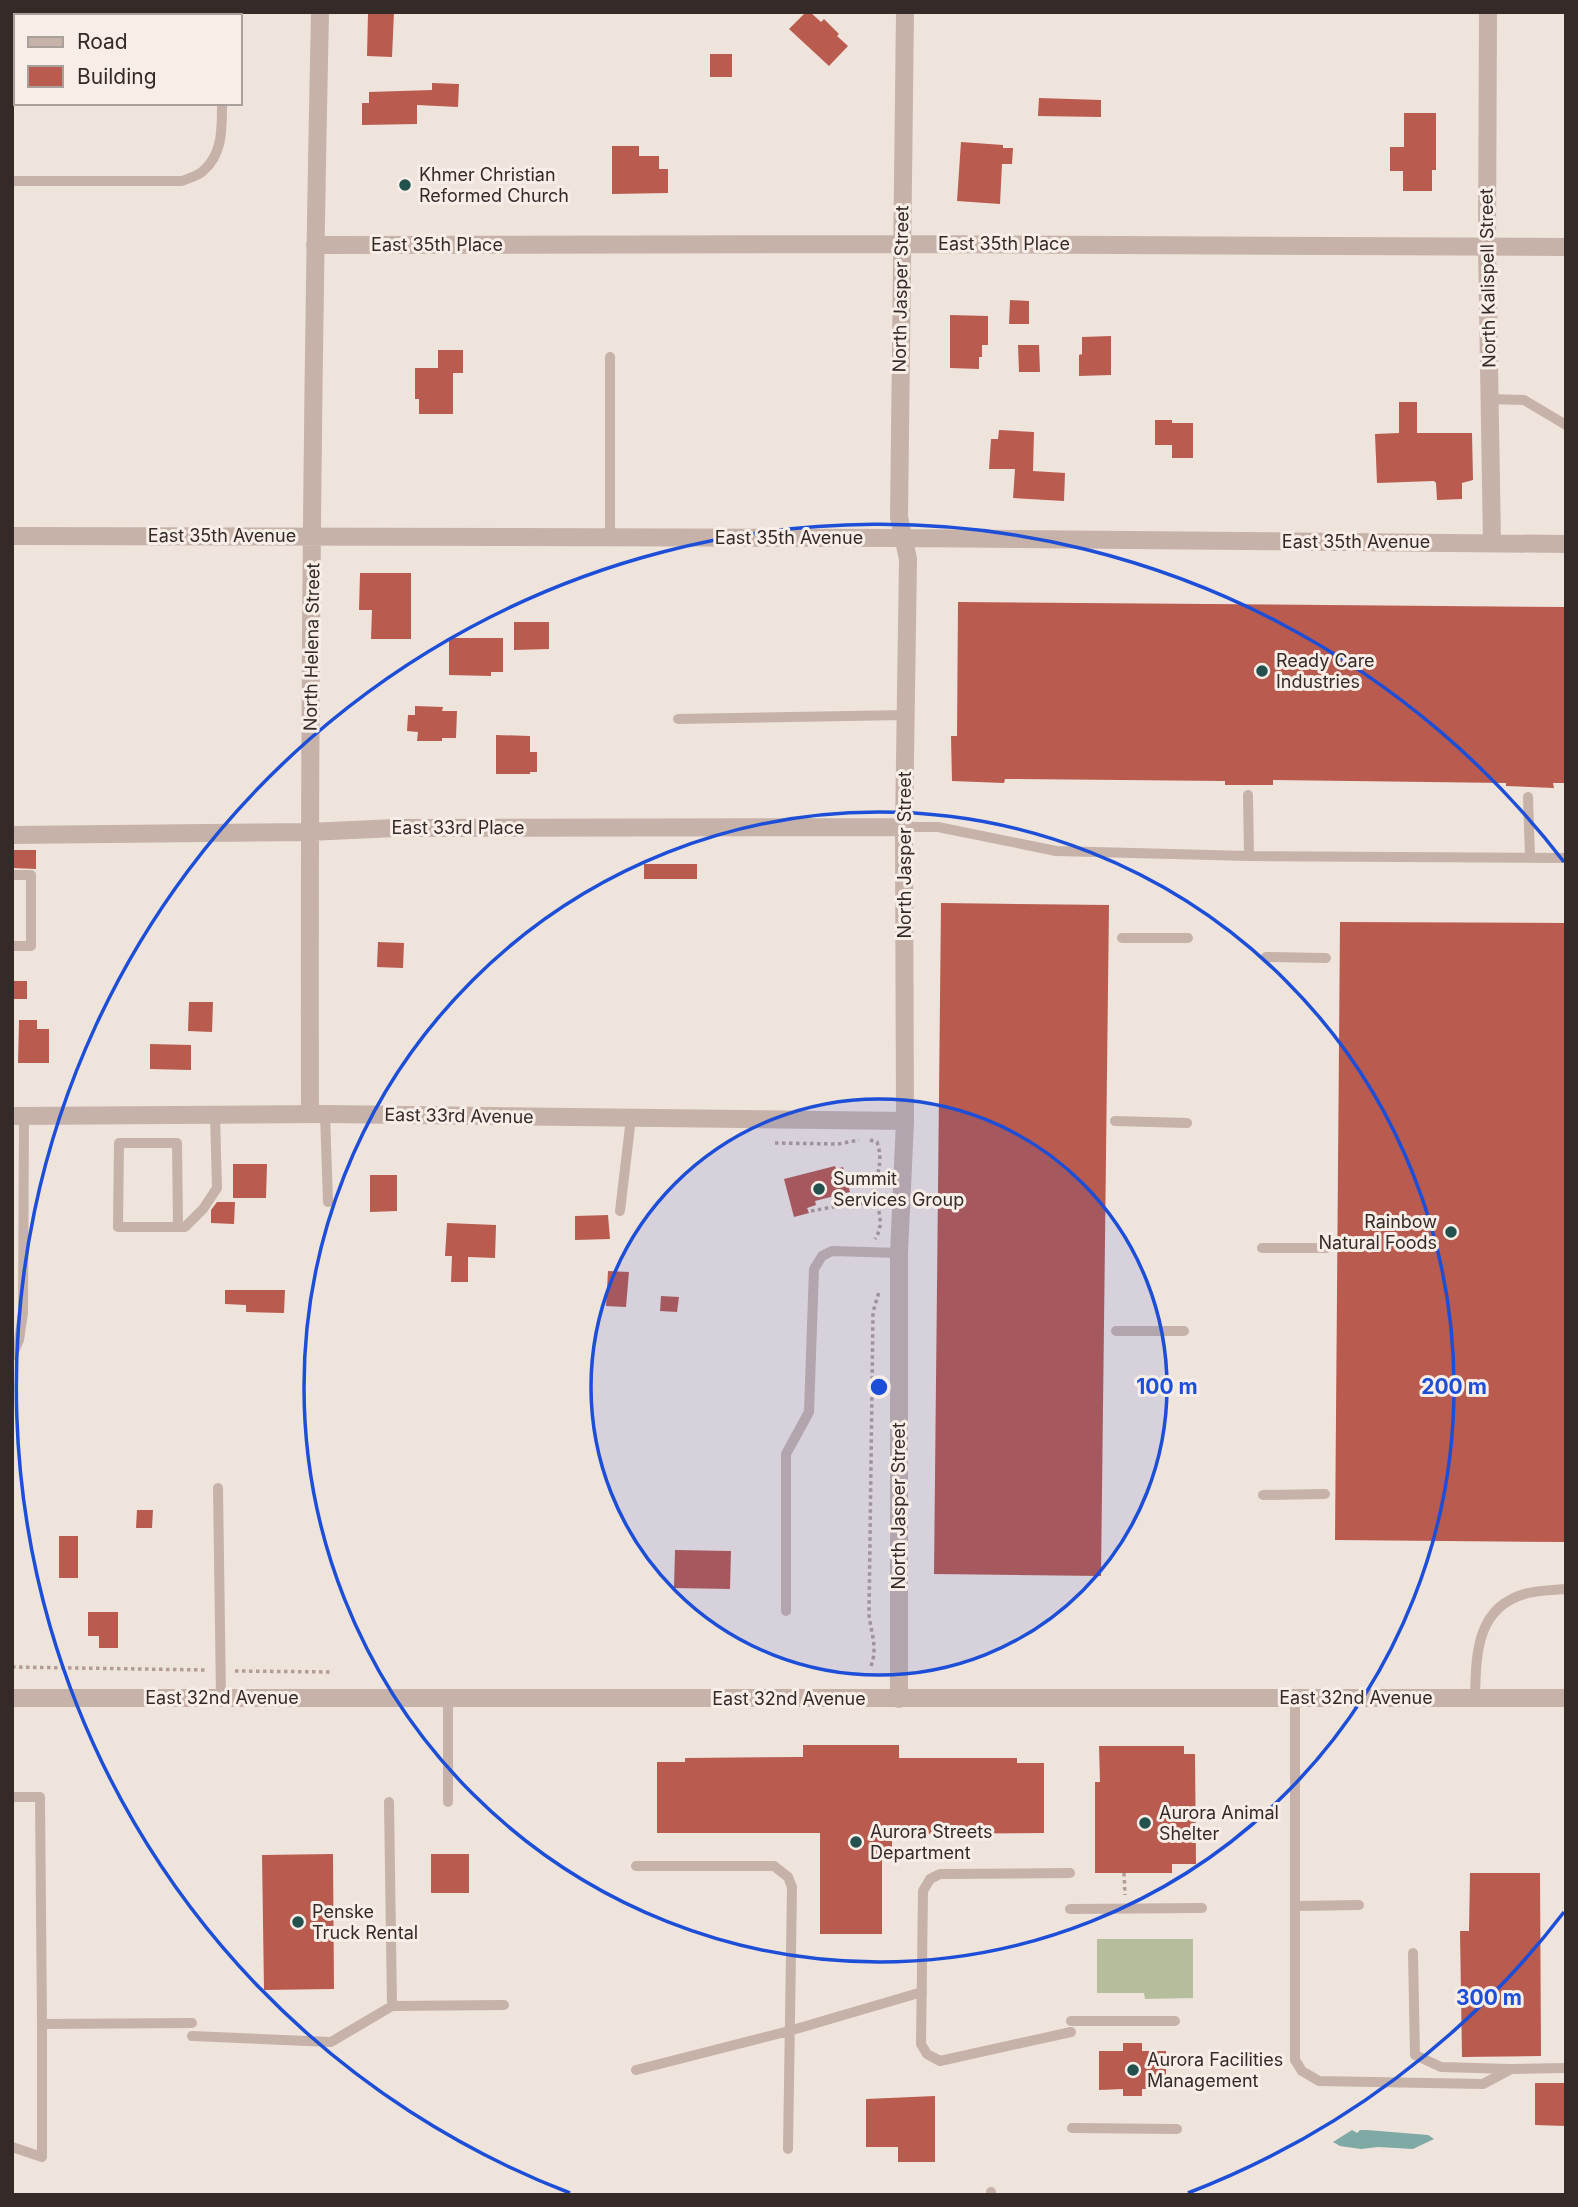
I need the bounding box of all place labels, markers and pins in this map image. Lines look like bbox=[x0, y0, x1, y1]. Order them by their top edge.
place label: Khmer Christian Reformed Church bbox=[419, 164, 569, 206]
marker: Khmer Christian Reformed Church bbox=[397, 177, 413, 193]
place label: Ready Care Industries bbox=[1276, 650, 1375, 692]
marker: Ready Care Industries bbox=[1254, 663, 1270, 679]
place label: Summit Services Group bbox=[833, 1168, 964, 1210]
marker: Summit Services Group bbox=[811, 1181, 827, 1197]
place label: Rainbow Natural Foods bbox=[1318, 1211, 1437, 1253]
marker: Rainbow Natural Foods bbox=[1443, 1224, 1459, 1240]
centre of rings bbox=[867, 1375, 891, 1399]
place label: Aurora Animal Shelter bbox=[1159, 1802, 1279, 1844]
marker: Aurora Animal Shelter bbox=[1137, 1815, 1153, 1831]
place label: Aurora Streets Department bbox=[870, 1821, 992, 1863]
marker: Aurora Streets Department bbox=[848, 1834, 864, 1850]
place label: Penske Truck Rental bbox=[312, 1901, 418, 1943]
marker: Penske Truck Rental bbox=[290, 1914, 306, 1930]
place label: Aurora Facilities Management bbox=[1147, 2049, 1283, 2091]
marker: Aurora Facilities Management bbox=[1125, 2062, 1141, 2078]

